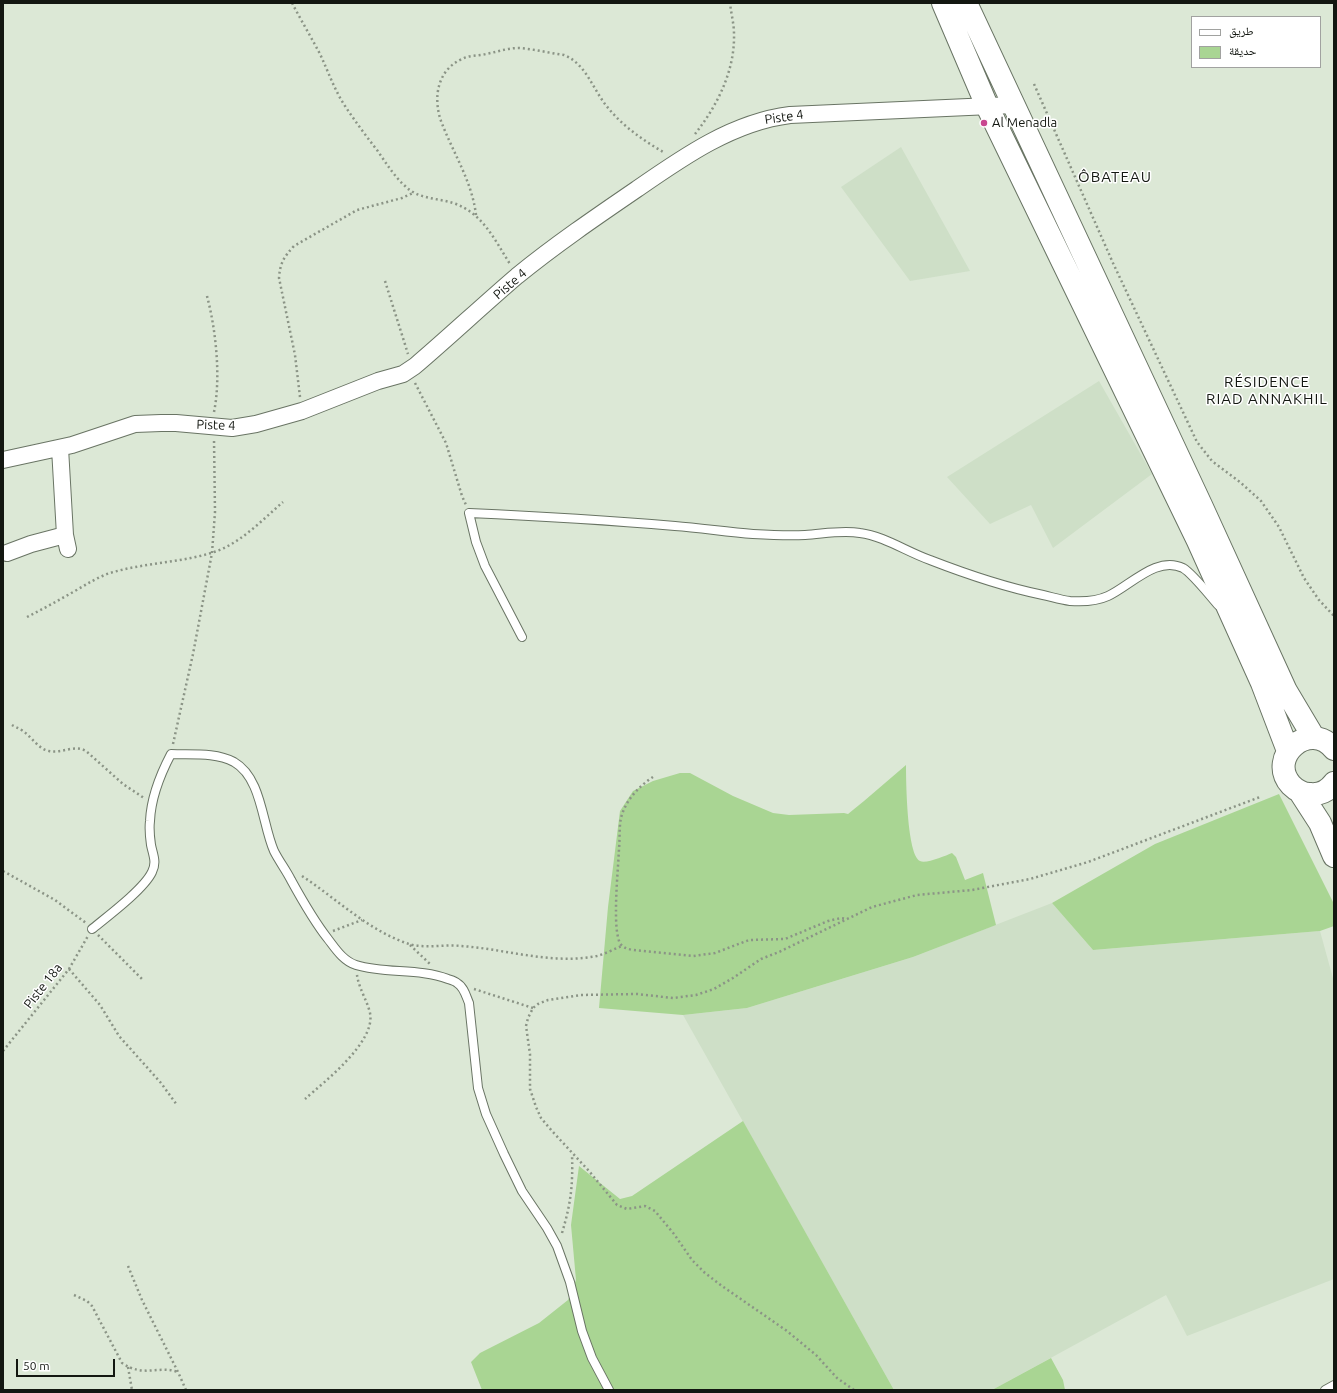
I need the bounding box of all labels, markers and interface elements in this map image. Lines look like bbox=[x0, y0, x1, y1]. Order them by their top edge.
legend bbox=[1191, 16, 1321, 68]
text: طريق bbox=[1229, 24, 1254, 37]
text: حديقة bbox=[1229, 44, 1257, 57]
street label: Piste 4 bbox=[764, 107, 804, 127]
place label: Al Menadla bbox=[992, 115, 1057, 131]
marker: Al Menadla bbox=[979, 118, 989, 128]
district label: ÔBATEAU bbox=[1078, 168, 1152, 186]
street label: Piste 4 bbox=[490, 265, 530, 303]
district label: RÉSIDENCE RIAD ANNAKHIL bbox=[1206, 373, 1328, 408]
street label: Piste 4 bbox=[196, 417, 236, 433]
street label: Piste 18a bbox=[20, 960, 66, 1012]
scale bar bbox=[18, 1351, 117, 1377]
text: 50 m bbox=[23, 1359, 50, 1372]

